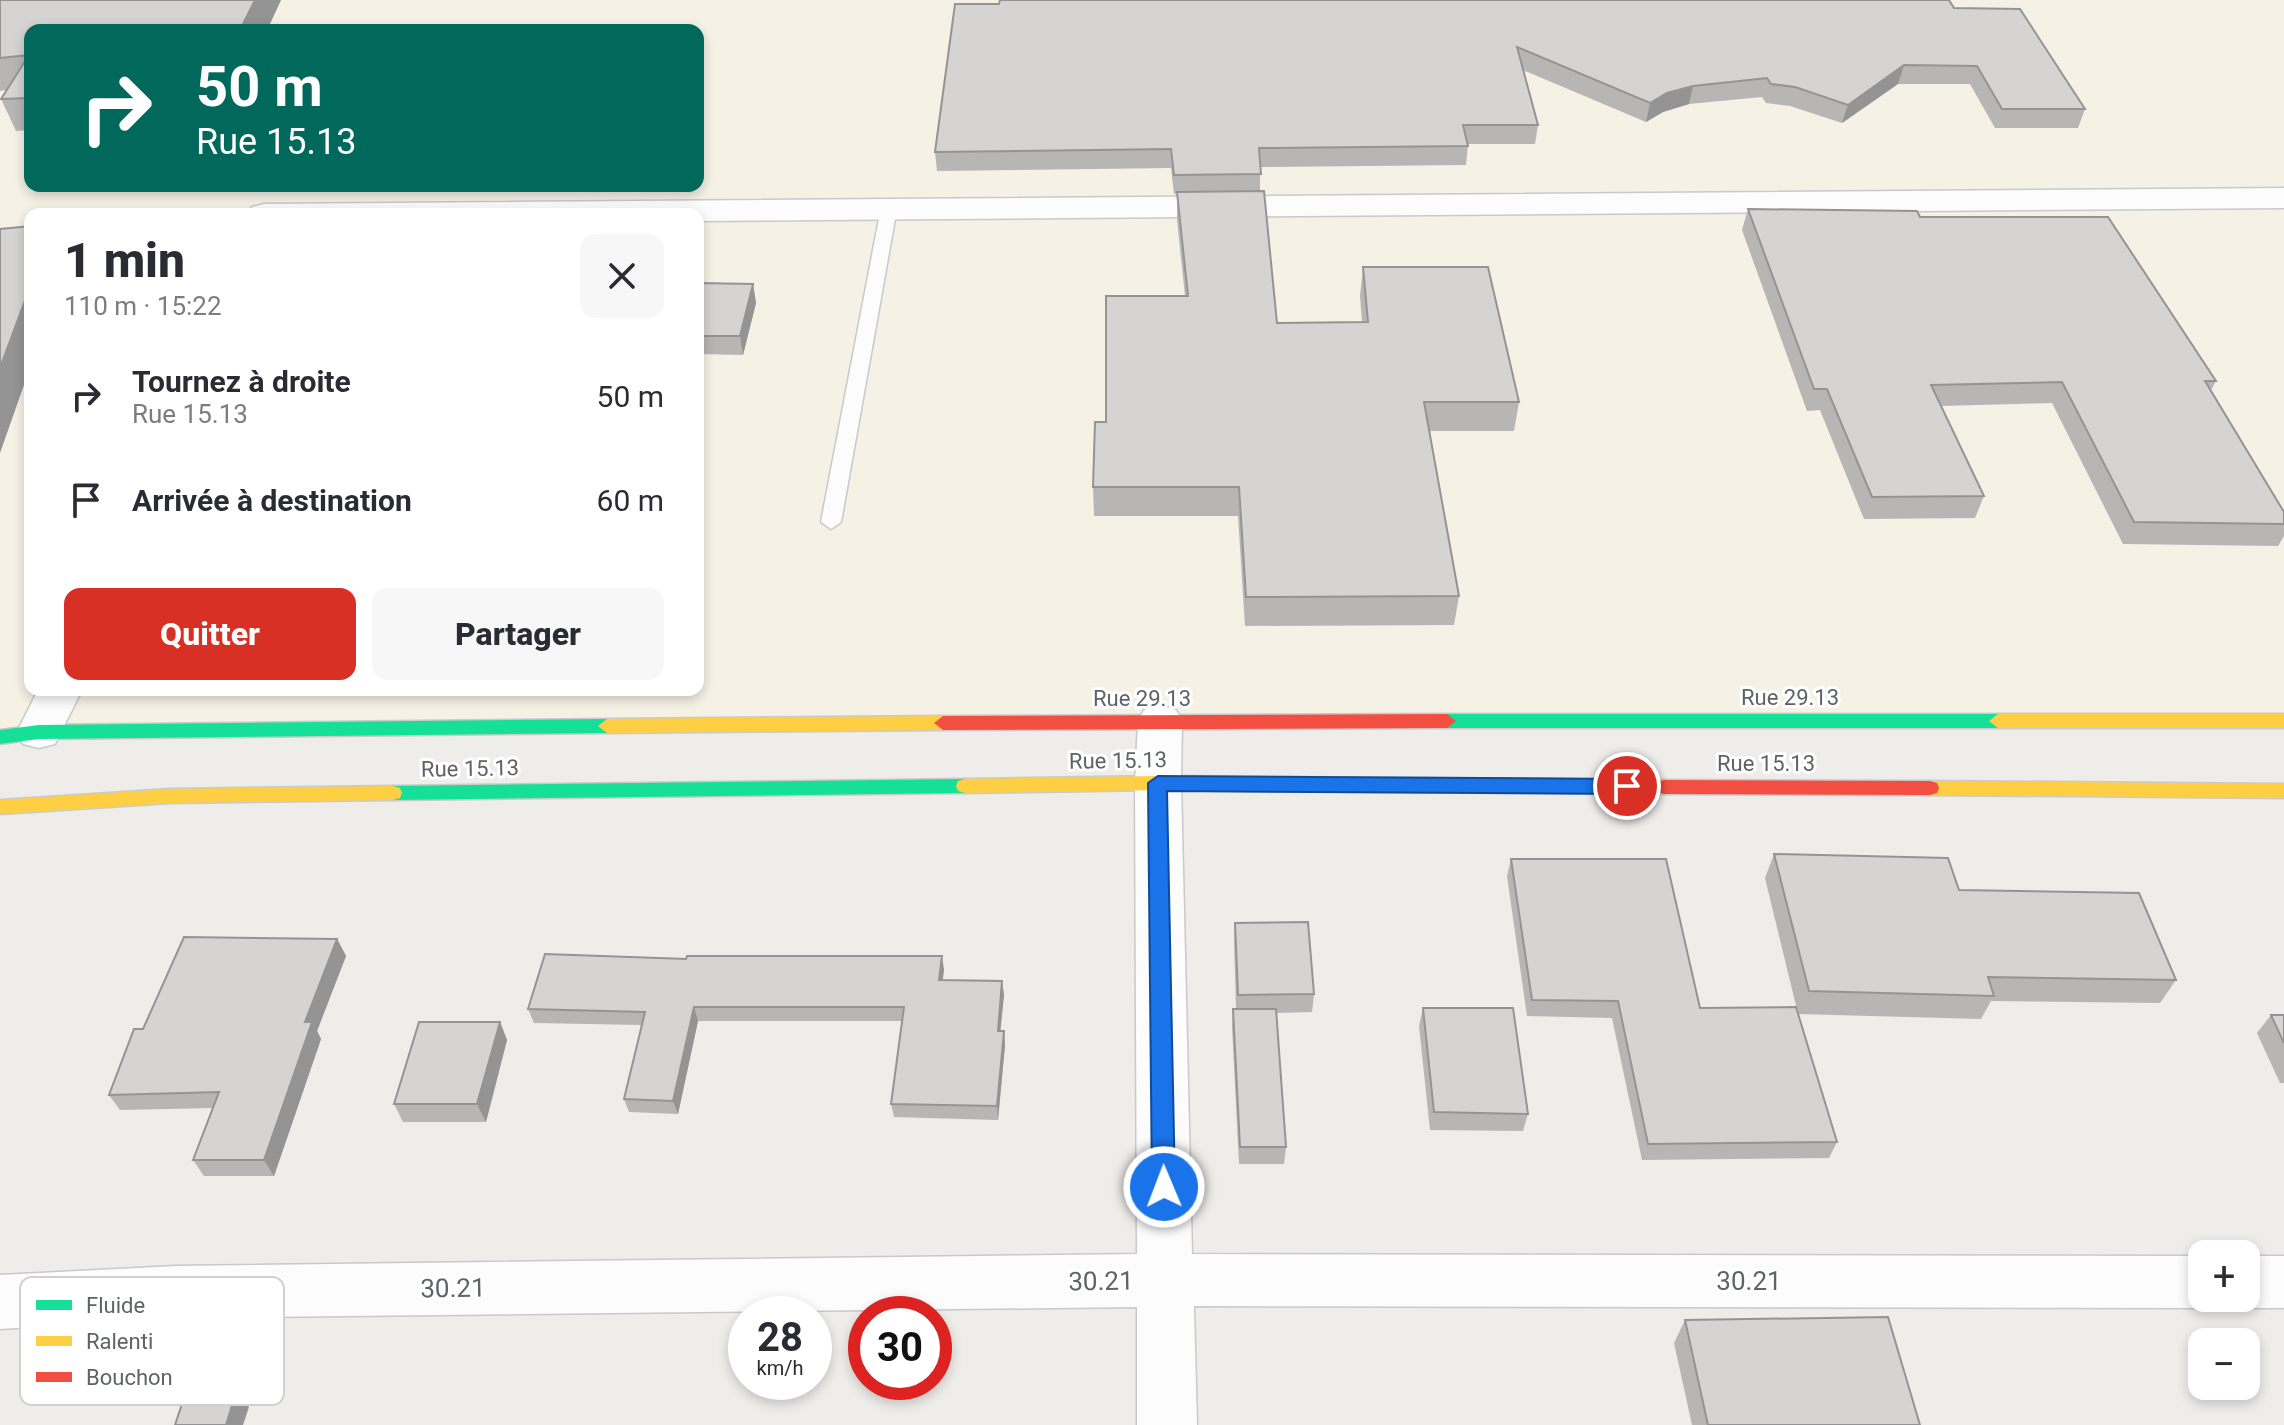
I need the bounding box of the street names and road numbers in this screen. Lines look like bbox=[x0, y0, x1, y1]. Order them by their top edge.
street label: Rue 29.13 bbox=[1741, 685, 1839, 710]
street label: Rue 29.13 bbox=[1093, 686, 1191, 711]
street label: Rue 15.13 bbox=[1069, 747, 1167, 774]
street label: Rue 15.13 bbox=[1717, 751, 1815, 776]
street label: Rue 15.13 bbox=[421, 755, 519, 782]
street label: 30.21 bbox=[1068, 1265, 1134, 1297]
street label: 30.21 bbox=[1716, 1266, 1782, 1296]
street label: 30.21 bbox=[420, 1272, 486, 1304]

